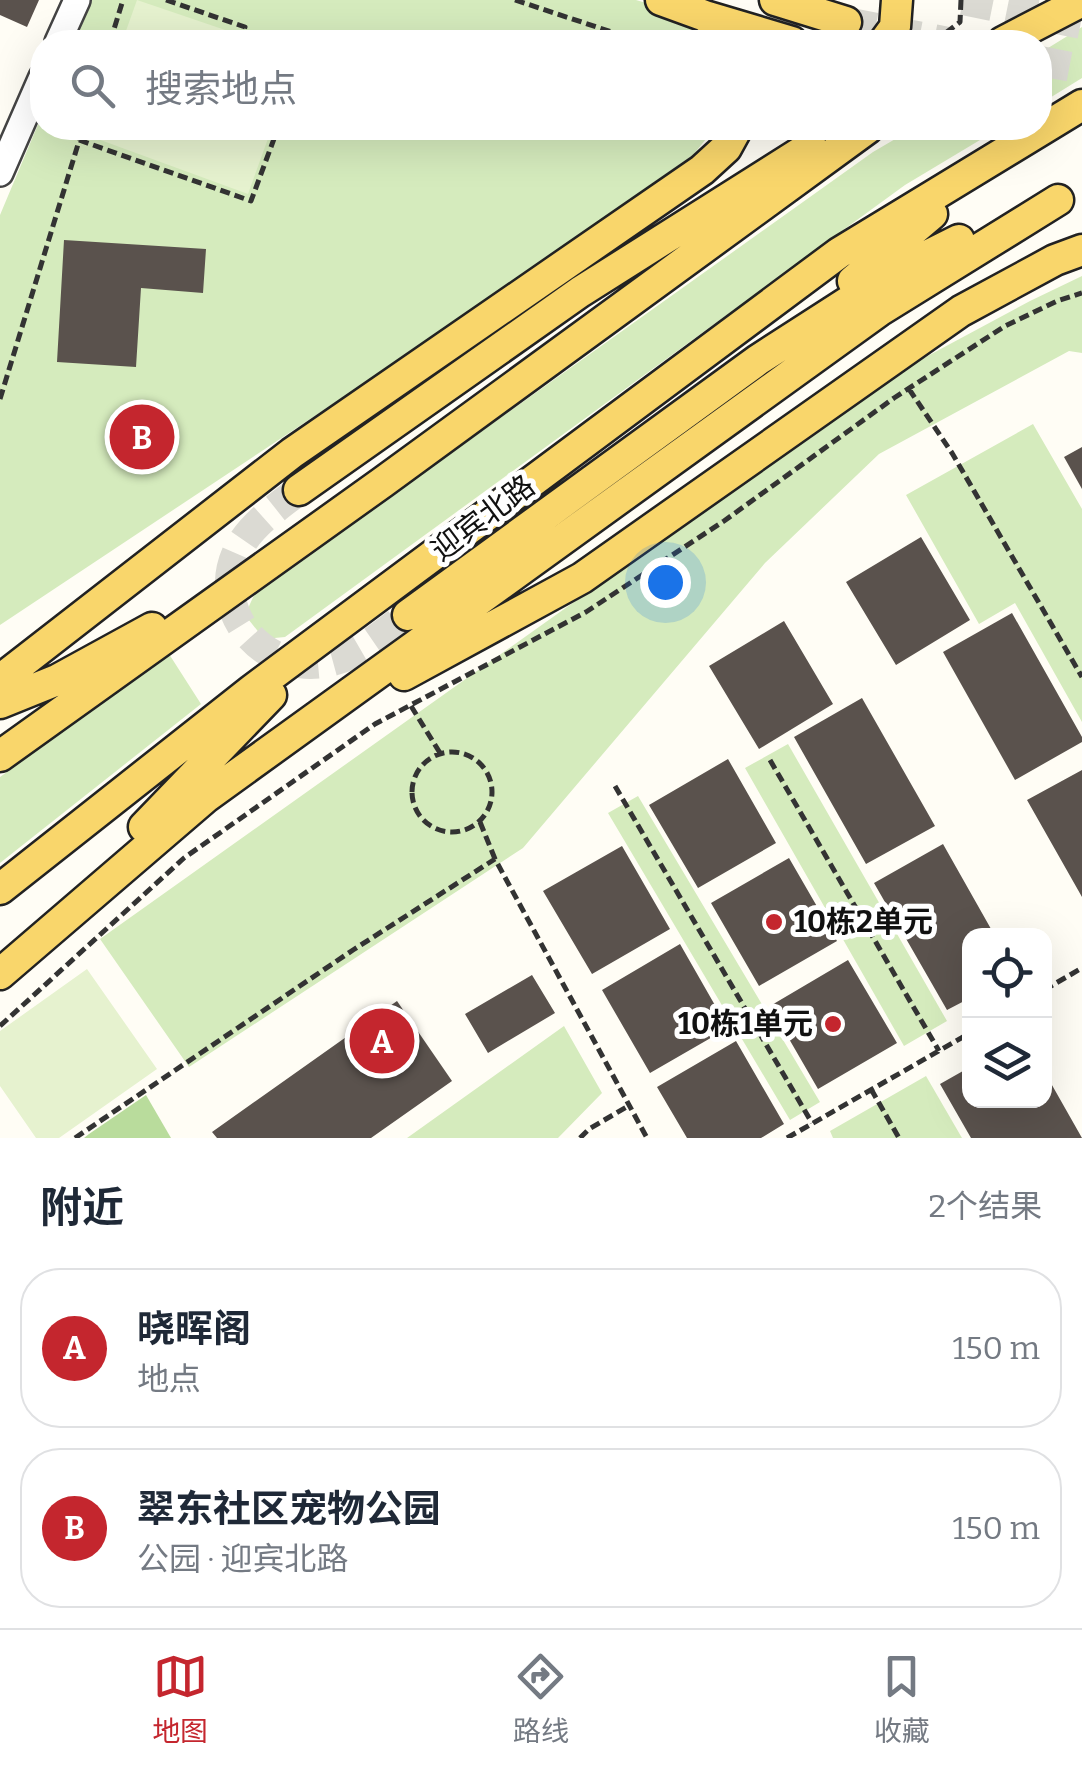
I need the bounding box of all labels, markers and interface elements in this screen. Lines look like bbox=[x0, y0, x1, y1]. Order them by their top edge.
search box bbox=[30, 30, 1052, 140]
icon: search bbox=[65, 58, 120, 113]
text: 搜索地点 bbox=[145, 66, 297, 112]
pin: B bbox=[110, 400, 174, 474]
street label: 迎宾北路 bbox=[424, 468, 542, 568]
your location bbox=[640, 557, 691, 608]
place label: 10栋2单元 bbox=[794, 904, 933, 940]
marker: 10栋2单元 bbox=[763, 911, 785, 933]
map controls bbox=[962, 928, 1052, 1108]
button: locate bbox=[962, 928, 1052, 1018]
pin: A bbox=[350, 1004, 414, 1078]
place label: 10栋1单元 bbox=[678, 1006, 813, 1042]
marker: 10栋1单元 bbox=[822, 1013, 844, 1035]
button: layers bbox=[962, 1018, 1052, 1108]
text: 附近 bbox=[40, 1183, 124, 1233]
text: 2个结果 bbox=[929, 1187, 1042, 1225]
text: 晓晖阁 bbox=[137, 1306, 251, 1352]
text: A bbox=[63, 1329, 86, 1367]
text: 150 m bbox=[952, 1329, 1040, 1367]
text: 地点 bbox=[137, 1360, 201, 1398]
text: 翠东社区宠物公园 bbox=[137, 1486, 441, 1532]
text: B bbox=[64, 1509, 85, 1547]
text: 150 m bbox=[952, 1509, 1040, 1547]
text: 公园 · 迎宾北路 bbox=[137, 1540, 349, 1578]
tab: 地图 bbox=[152, 1649, 208, 1749]
tab: 路线 bbox=[513, 1649, 569, 1749]
tab: 收藏 bbox=[874, 1649, 930, 1749]

